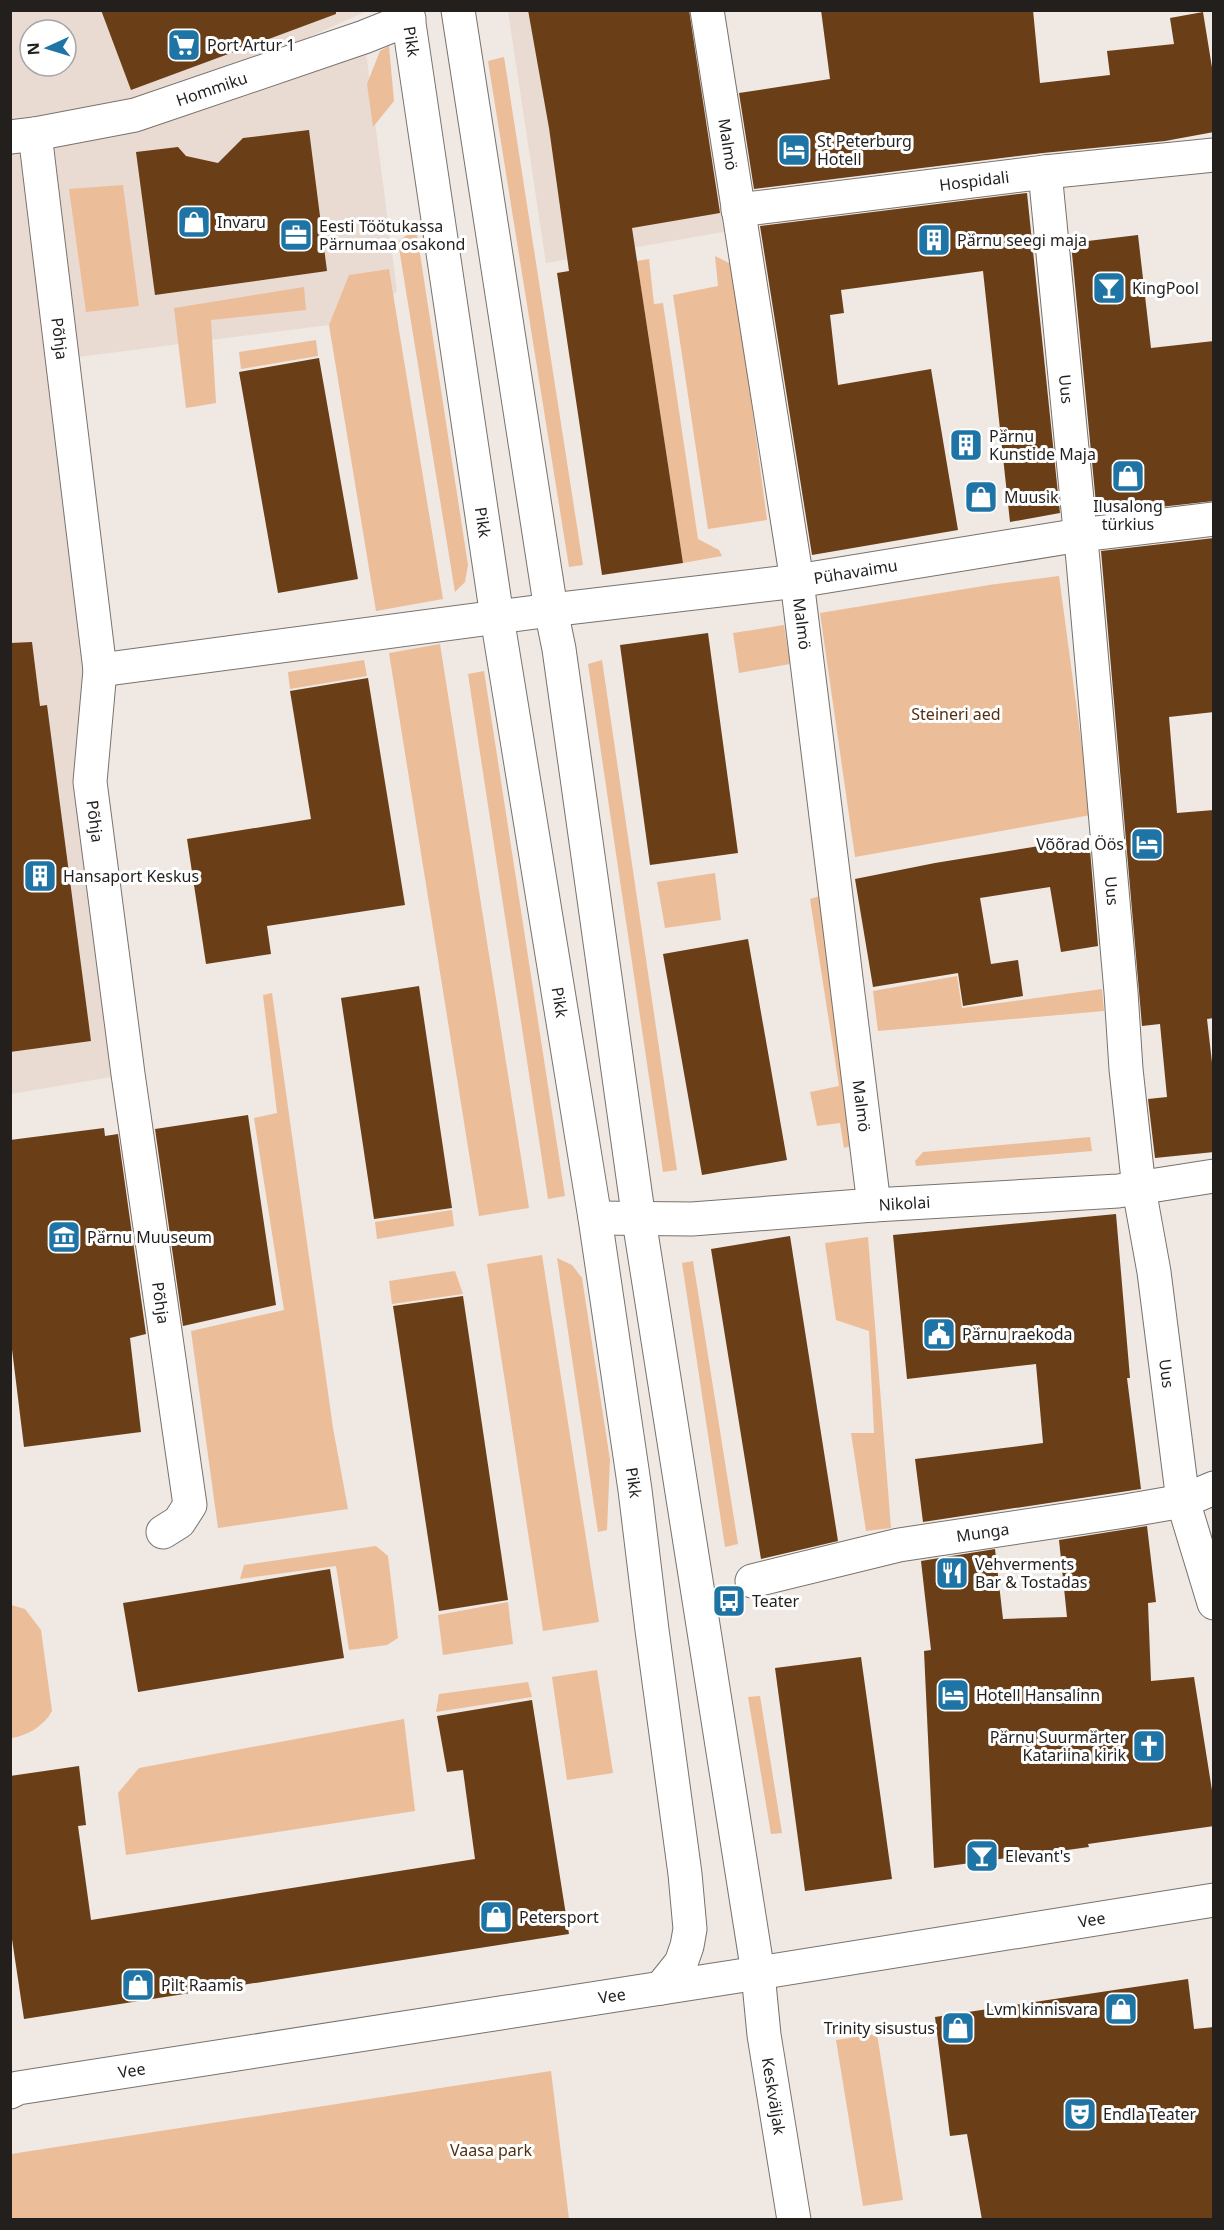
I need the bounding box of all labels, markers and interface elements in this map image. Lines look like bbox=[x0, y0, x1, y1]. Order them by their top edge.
north arrow bbox=[18, 18, 78, 78]
street label: Pikk bbox=[399, 25, 425, 59]
supermarket icon: Port Artur 1 bbox=[166, 27, 202, 63]
place label: Port Artur 1 bbox=[207, 34, 295, 56]
text: N bbox=[22, 42, 44, 56]
street label: Hommiku bbox=[173, 67, 250, 111]
street label: Malmö bbox=[713, 117, 743, 172]
place label: St Peterburg Hotell bbox=[817, 130, 912, 170]
hotel icon: St Peterburg Hotell bbox=[776, 132, 812, 168]
street label: Hospidali bbox=[938, 166, 1010, 196]
shop icon: Invaru bbox=[176, 204, 212, 240]
place label: Invaru bbox=[217, 211, 266, 233]
place label: Eesti Töötukassa Pärnumaa osakond bbox=[319, 215, 465, 255]
office icon: Eesti Töötukassa Pärnumaa osakond bbox=[278, 217, 314, 253]
building icon: Pärnu seegi maja bbox=[916, 222, 952, 258]
place label: Pärnu seegi maja bbox=[957, 229, 1087, 251]
bar icon: KingPool bbox=[1091, 270, 1127, 306]
place label: KingPool bbox=[1132, 277, 1199, 299]
street label: Põhja bbox=[46, 316, 73, 361]
street label: Uus bbox=[1054, 373, 1079, 405]
place label: Pärnu Kunstide Maja bbox=[989, 425, 1096, 465]
building icon: Pärnu Kunstide Maja bbox=[948, 427, 984, 463]
shop icon: Ilusalong türkius bbox=[1110, 458, 1146, 494]
shop icon: Muusik bbox=[963, 479, 999, 515]
place label: Muusik bbox=[1004, 486, 1059, 508]
place label: Ilusalong türkius bbox=[1093, 495, 1163, 535]
street label: Pikk bbox=[470, 505, 496, 540]
street label: Pühavaimu bbox=[812, 554, 899, 589]
street label: Malmö bbox=[788, 596, 816, 651]
park label: Steineri aed bbox=[911, 703, 1001, 725]
street label: Põhja bbox=[81, 799, 109, 844]
hotel icon: Võõrad Öös bbox=[1129, 826, 1165, 862]
place label: Võõrad Öös bbox=[1036, 833, 1124, 855]
building icon: Hansaport Keskus bbox=[22, 858, 58, 894]
place label: Hansaport Keskus bbox=[63, 865, 199, 887]
street label: Uus bbox=[1100, 875, 1124, 906]
street label: Pikk bbox=[546, 985, 573, 1020]
street label: Malmö bbox=[848, 1079, 876, 1133]
street label: Nikolai bbox=[878, 1191, 931, 1216]
museum icon: Pärnu Muuseum bbox=[46, 1219, 82, 1255]
place label: Pärnu Muuseum bbox=[87, 1226, 212, 1248]
street label: Põhja bbox=[147, 1280, 175, 1325]
public building icon: Pärnu raekoda bbox=[921, 1316, 957, 1352]
place label: Pärnu raekoda bbox=[962, 1323, 1073, 1345]
street label: Uus bbox=[1154, 1358, 1180, 1389]
street label: Pikk bbox=[621, 1466, 647, 1500]
street label: Munga bbox=[955, 1518, 1011, 1547]
place label: Vehverments Bar & Tostadas bbox=[975, 1553, 1087, 1593]
restaurant icon: Vehverments Bar & Tostadas bbox=[934, 1555, 970, 1591]
bus stop icon: Teater bbox=[711, 1583, 747, 1619]
place label: Teater bbox=[752, 1590, 800, 1612]
hotel icon: Hotell Hansalinn bbox=[935, 1677, 971, 1713]
place label: Hotell Hansalinn bbox=[976, 1684, 1100, 1706]
place label: Pärnu Suurmärter Katariina kirik bbox=[990, 1726, 1126, 1766]
church icon: Pärnu Suurmärter Katariina kirik bbox=[1131, 1728, 1167, 1764]
bar icon: Elevant's bbox=[964, 1838, 1000, 1874]
place label: Elevant's bbox=[1005, 1845, 1071, 1867]
shop icon: Petersport bbox=[478, 1899, 514, 1935]
place label: Petersport bbox=[519, 1906, 599, 1928]
street label: Vee bbox=[1077, 1907, 1107, 1933]
shop icon: Pilt Raamis bbox=[120, 1967, 156, 2003]
place label: Pilt Raamis bbox=[161, 1974, 244, 1996]
street label: Vee bbox=[597, 1983, 627, 2009]
shop icon: Lvm kinnisvara bbox=[1103, 1991, 1139, 2027]
place label: Lvm kinnisvara bbox=[986, 1998, 1098, 2020]
shop icon: Trinity sisustus bbox=[940, 2010, 976, 2046]
place label: Trinity sisustus bbox=[824, 2017, 935, 2039]
street label: Keskväljak bbox=[757, 2056, 791, 2137]
street label: Vee bbox=[116, 2057, 147, 2083]
theatre icon: Endla Teater bbox=[1062, 2096, 1098, 2132]
place label: Endla Teater bbox=[1103, 2103, 1196, 2125]
park label: Vaasa park bbox=[450, 2139, 532, 2161]

